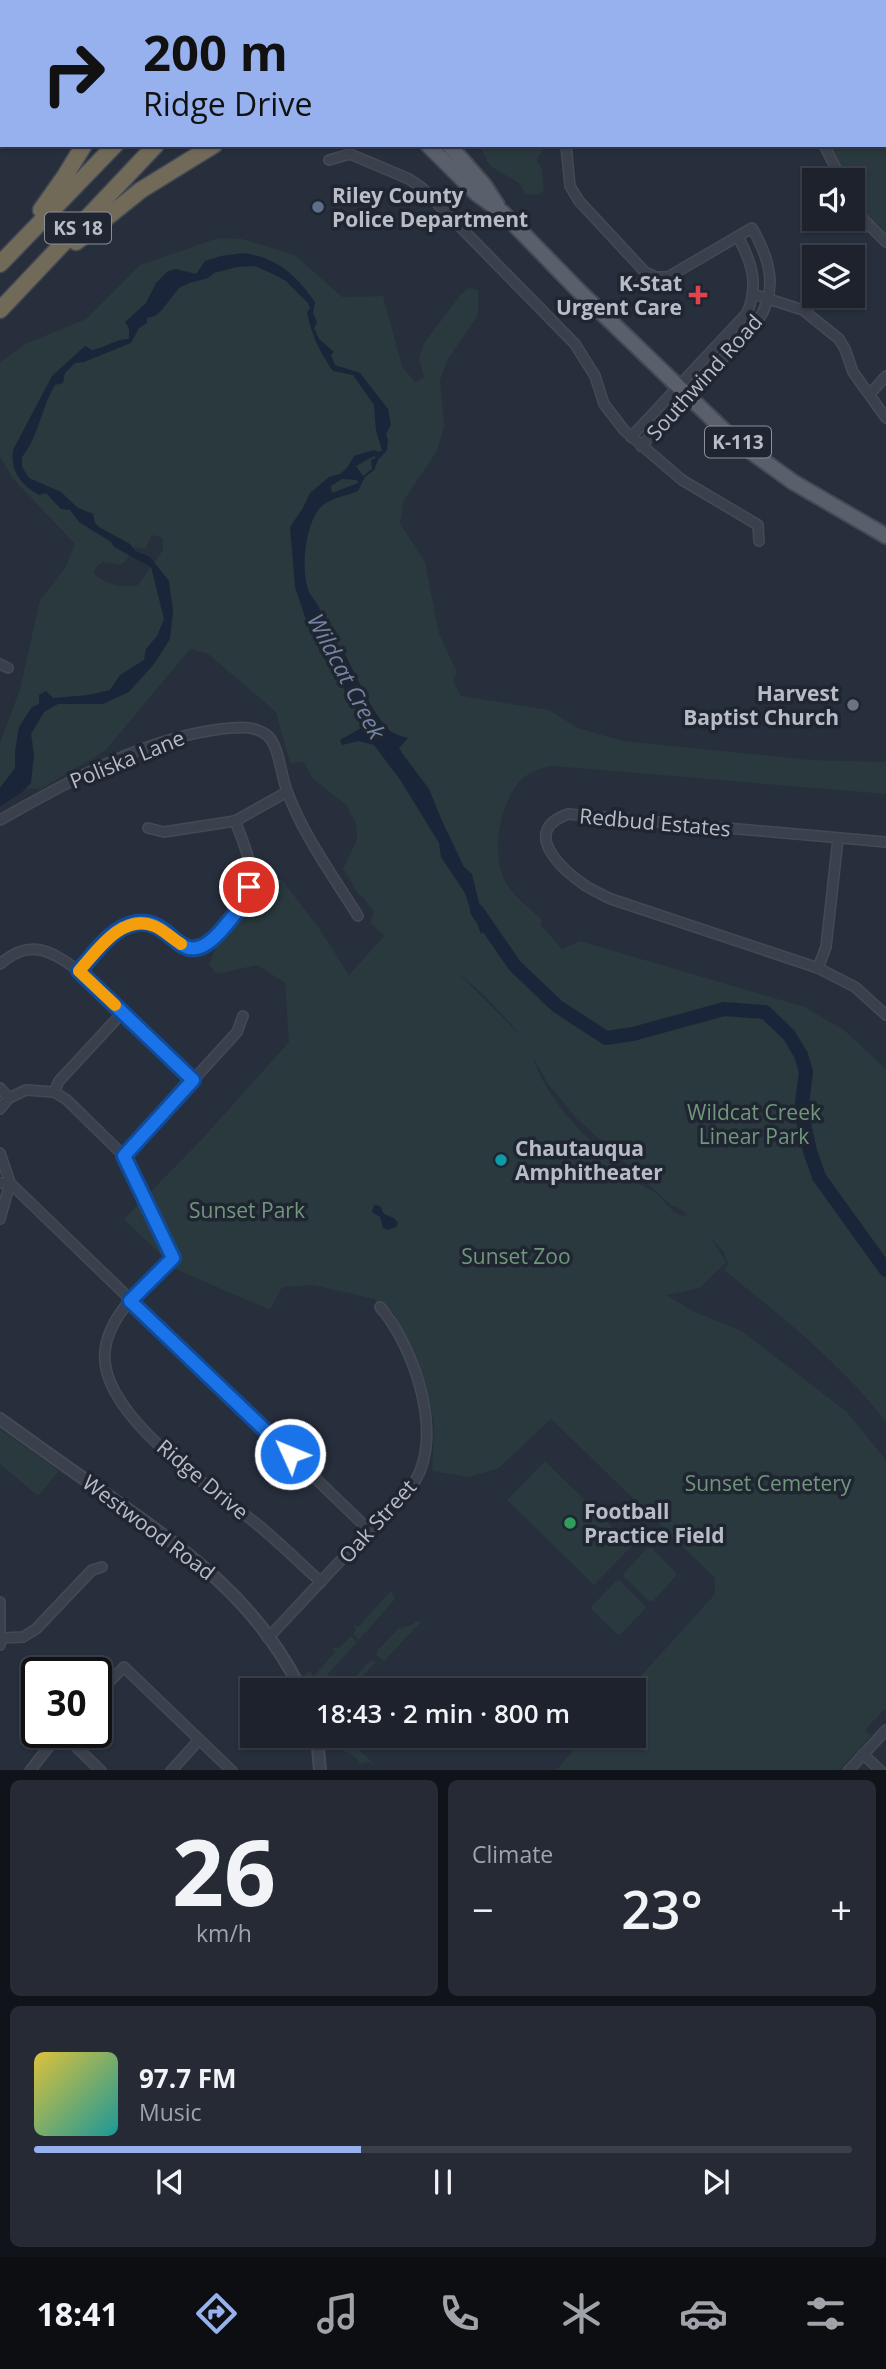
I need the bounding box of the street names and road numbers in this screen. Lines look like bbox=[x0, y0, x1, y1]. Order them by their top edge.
road number: KS 18 bbox=[45, 212, 111, 244]
street label: Southwind Road bbox=[640, 308, 768, 446]
road number: K-113 bbox=[705, 426, 771, 458]
street label: Poliska Lane bbox=[66, 723, 188, 795]
street label: Redbud Estates bbox=[578, 801, 732, 843]
street label: Ridge Drive bbox=[151, 1433, 255, 1525]
street label: Westwood Road bbox=[77, 1468, 221, 1586]
street label: Oak Street bbox=[332, 1473, 422, 1569]

